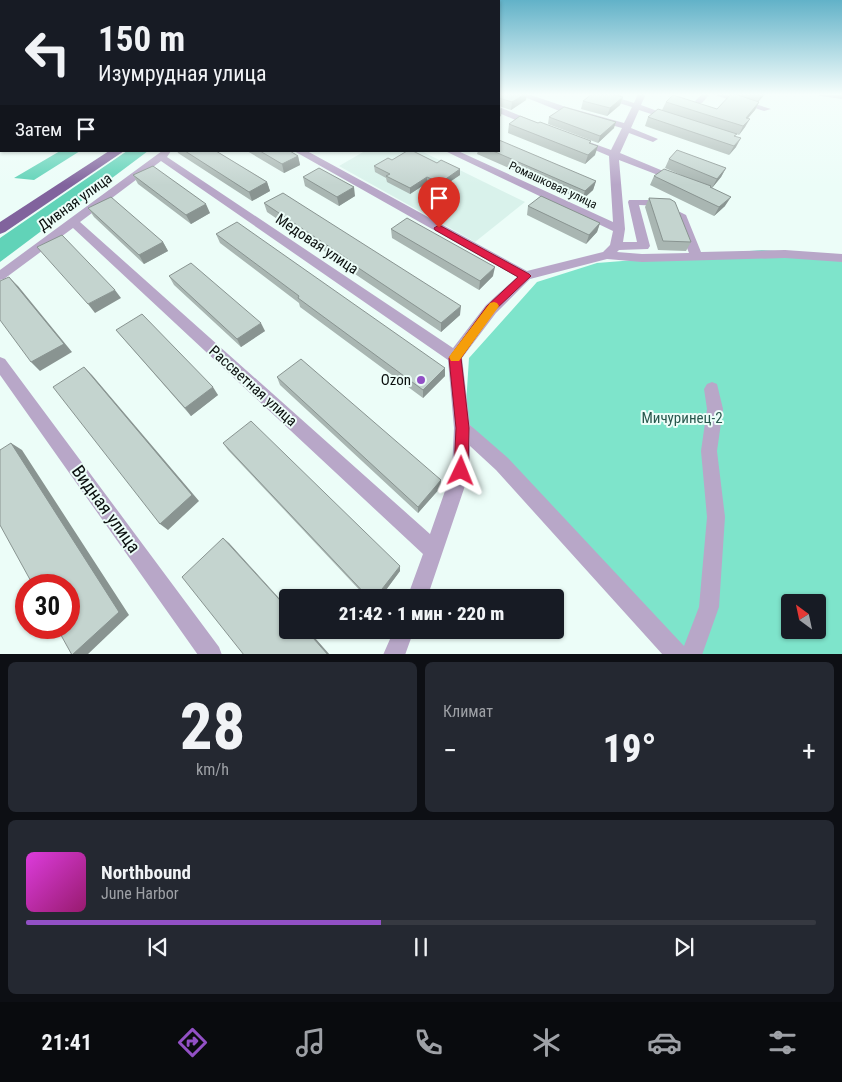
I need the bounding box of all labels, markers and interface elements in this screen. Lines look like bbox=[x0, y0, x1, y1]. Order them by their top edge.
text: 150 m bbox=[98, 19, 185, 60]
icon: left bbox=[15, 20, 80, 85]
text: Изумрудная улица bbox=[98, 61, 267, 86]
icon: arrive bbox=[72, 115, 100, 143]
text: Затем bbox=[15, 118, 62, 141]
street label: Ромашковая улица bbox=[507, 158, 599, 212]
street label: Дивная улица bbox=[35, 169, 115, 235]
pin bbox=[418, 177, 460, 228]
icon: arrive bbox=[425, 184, 453, 212]
street label: Медовая улица bbox=[272, 210, 362, 278]
street label: Рассветная улица bbox=[205, 342, 301, 430]
place label: Ozon bbox=[381, 371, 411, 389]
marker: Ozon bbox=[415, 374, 427, 386]
park label: Мичуринец-2 bbox=[641, 409, 723, 427]
position arrow bbox=[434, 444, 486, 496]
street label: Видная улица bbox=[68, 461, 145, 556]
speed limit sign: 30 bbox=[15, 574, 80, 639]
north arrow bbox=[781, 594, 826, 639]
map controls bbox=[781, 594, 826, 639]
text: 21:42 · 1 мин · 220 m bbox=[339, 602, 504, 625]
text: 28 bbox=[180, 689, 245, 765]
text: Климат bbox=[443, 702, 493, 721]
text: 19° bbox=[603, 727, 656, 771]
text: − bbox=[443, 734, 457, 767]
text: + bbox=[802, 734, 816, 767]
text: km/h bbox=[196, 760, 229, 779]
text: Northbound bbox=[101, 861, 191, 884]
text: June Harbor bbox=[101, 884, 179, 903]
icon: previous bbox=[144, 933, 172, 961]
icon: pause bbox=[407, 933, 435, 961]
icon: next bbox=[670, 933, 698, 961]
icon: directions bbox=[175, 1025, 210, 1060]
icon: music bbox=[293, 1025, 328, 1060]
icon: phone bbox=[411, 1025, 446, 1060]
icon: climate bbox=[529, 1025, 564, 1060]
icon: car bbox=[647, 1025, 682, 1060]
icon: filters bbox=[765, 1025, 800, 1060]
text: 21:41 bbox=[42, 1030, 92, 1055]

